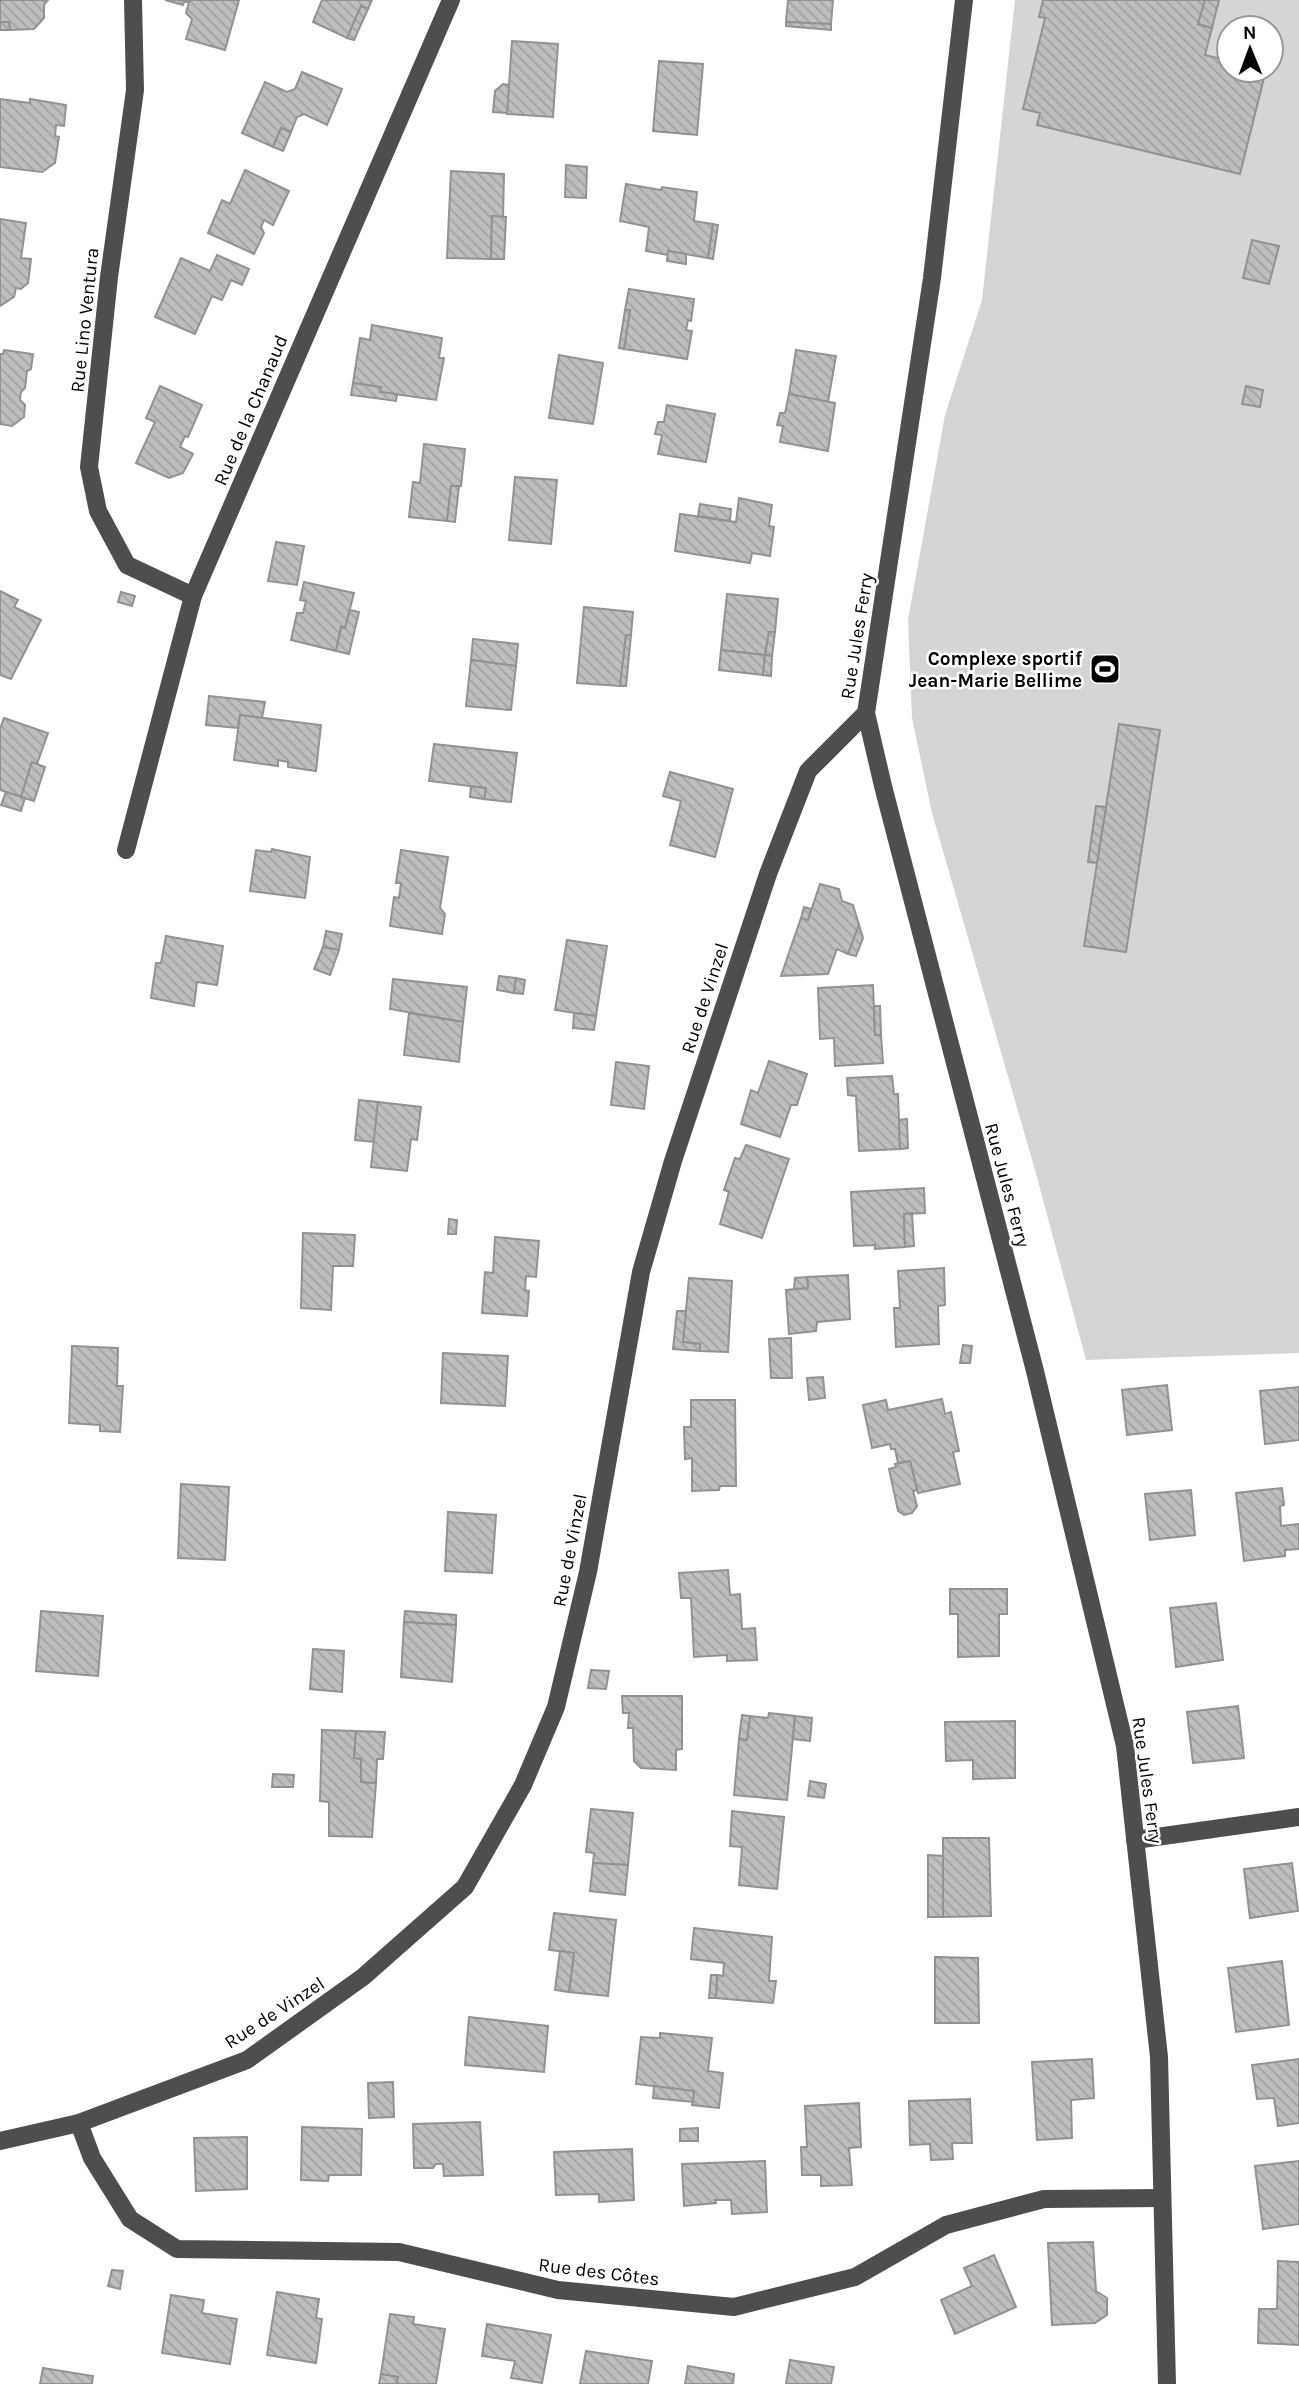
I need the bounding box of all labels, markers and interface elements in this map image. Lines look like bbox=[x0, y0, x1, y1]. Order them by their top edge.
north arrow bbox=[1215, 14, 1285, 84]
text: N bbox=[1243, 22, 1257, 44]
street label: Rue Lino Ventura bbox=[66, 247, 104, 394]
street label: Rue de la Chanaud bbox=[209, 332, 293, 489]
street label: Rue Jules Ferry bbox=[836, 571, 878, 701]
place label: Complexe sportif Jean-Marie Bellime bbox=[909, 648, 1083, 692]
sports icon: Complexe sportif Jean-Marie Bellime bbox=[1088, 652, 1122, 686]
street label: Rue de Vinzel bbox=[677, 940, 733, 1056]
street label: Rue Jules Ferry bbox=[980, 1121, 1034, 1250]
street label: Rue de Vinzel bbox=[548, 1492, 592, 1609]
street label: Rue Jules Ferry bbox=[1127, 1715, 1167, 1845]
street label: Rue de Vinzel bbox=[220, 1972, 329, 2053]
street label: Rue des Côtes bbox=[537, 2254, 661, 2290]

